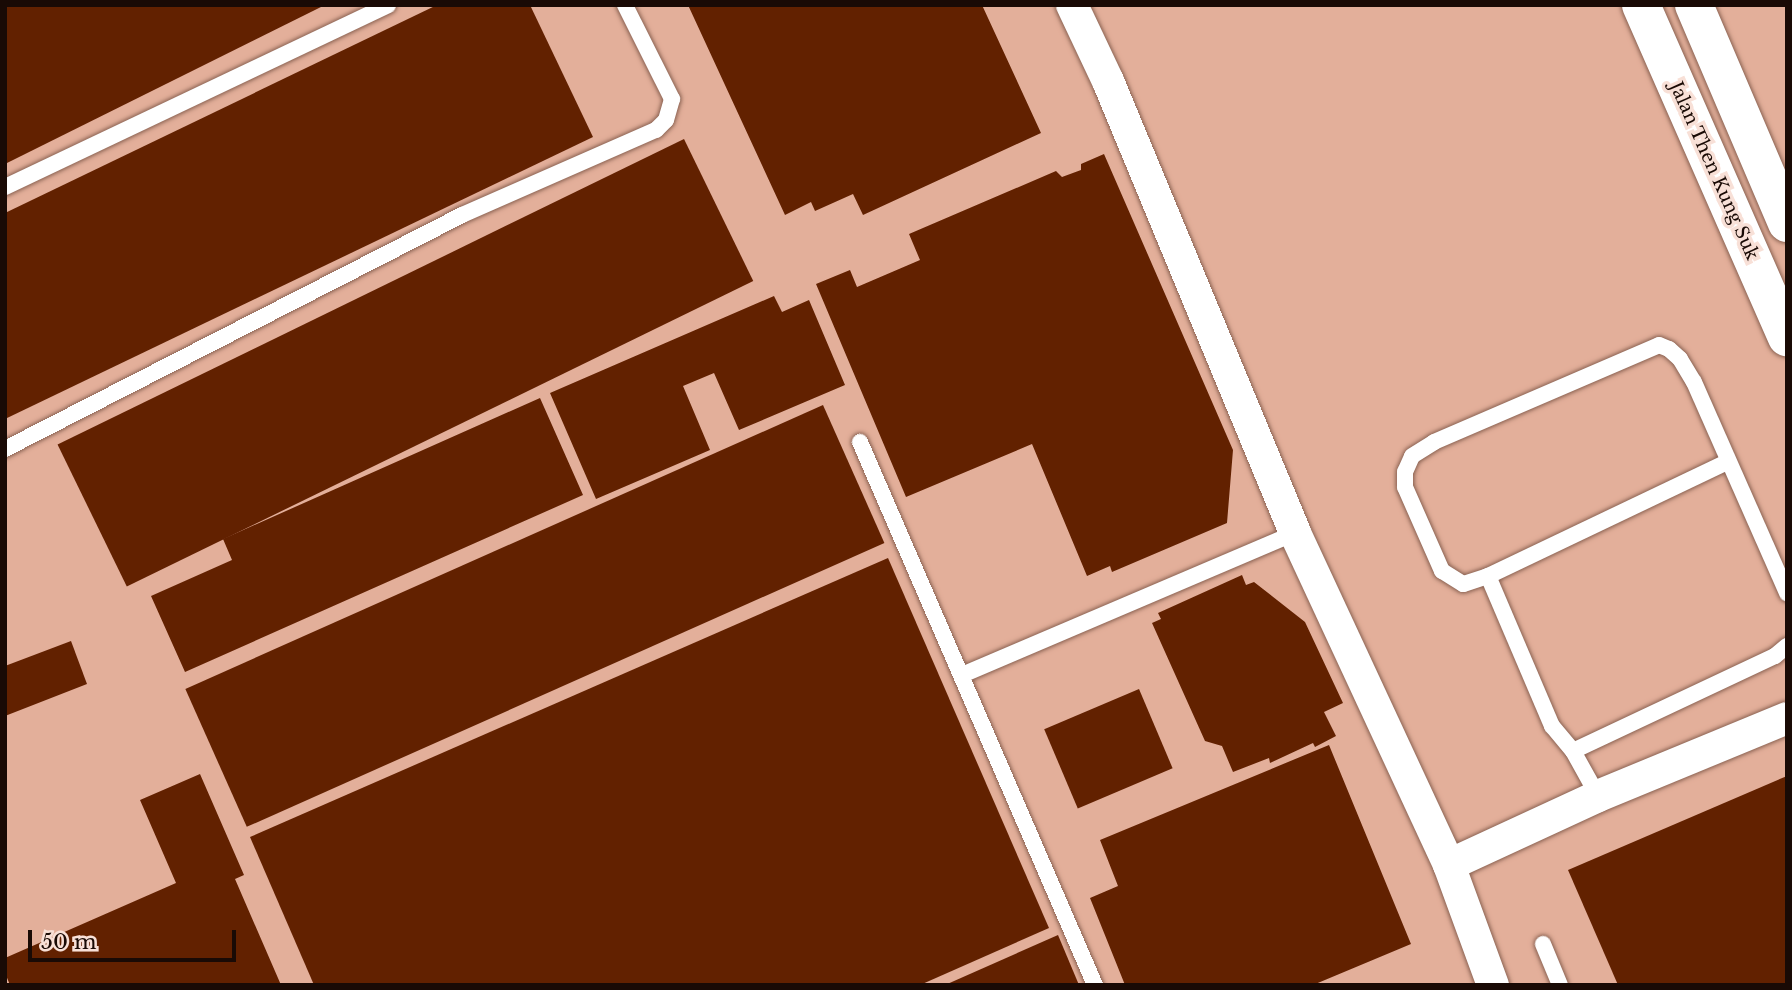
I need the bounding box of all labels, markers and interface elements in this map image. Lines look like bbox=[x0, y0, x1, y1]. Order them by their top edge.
street label: Jalan Then Kung Suk bbox=[1665, 78, 1763, 264]
scale bar bbox=[32, 916, 240, 960]
text: 50 m bbox=[41, 929, 96, 955]

